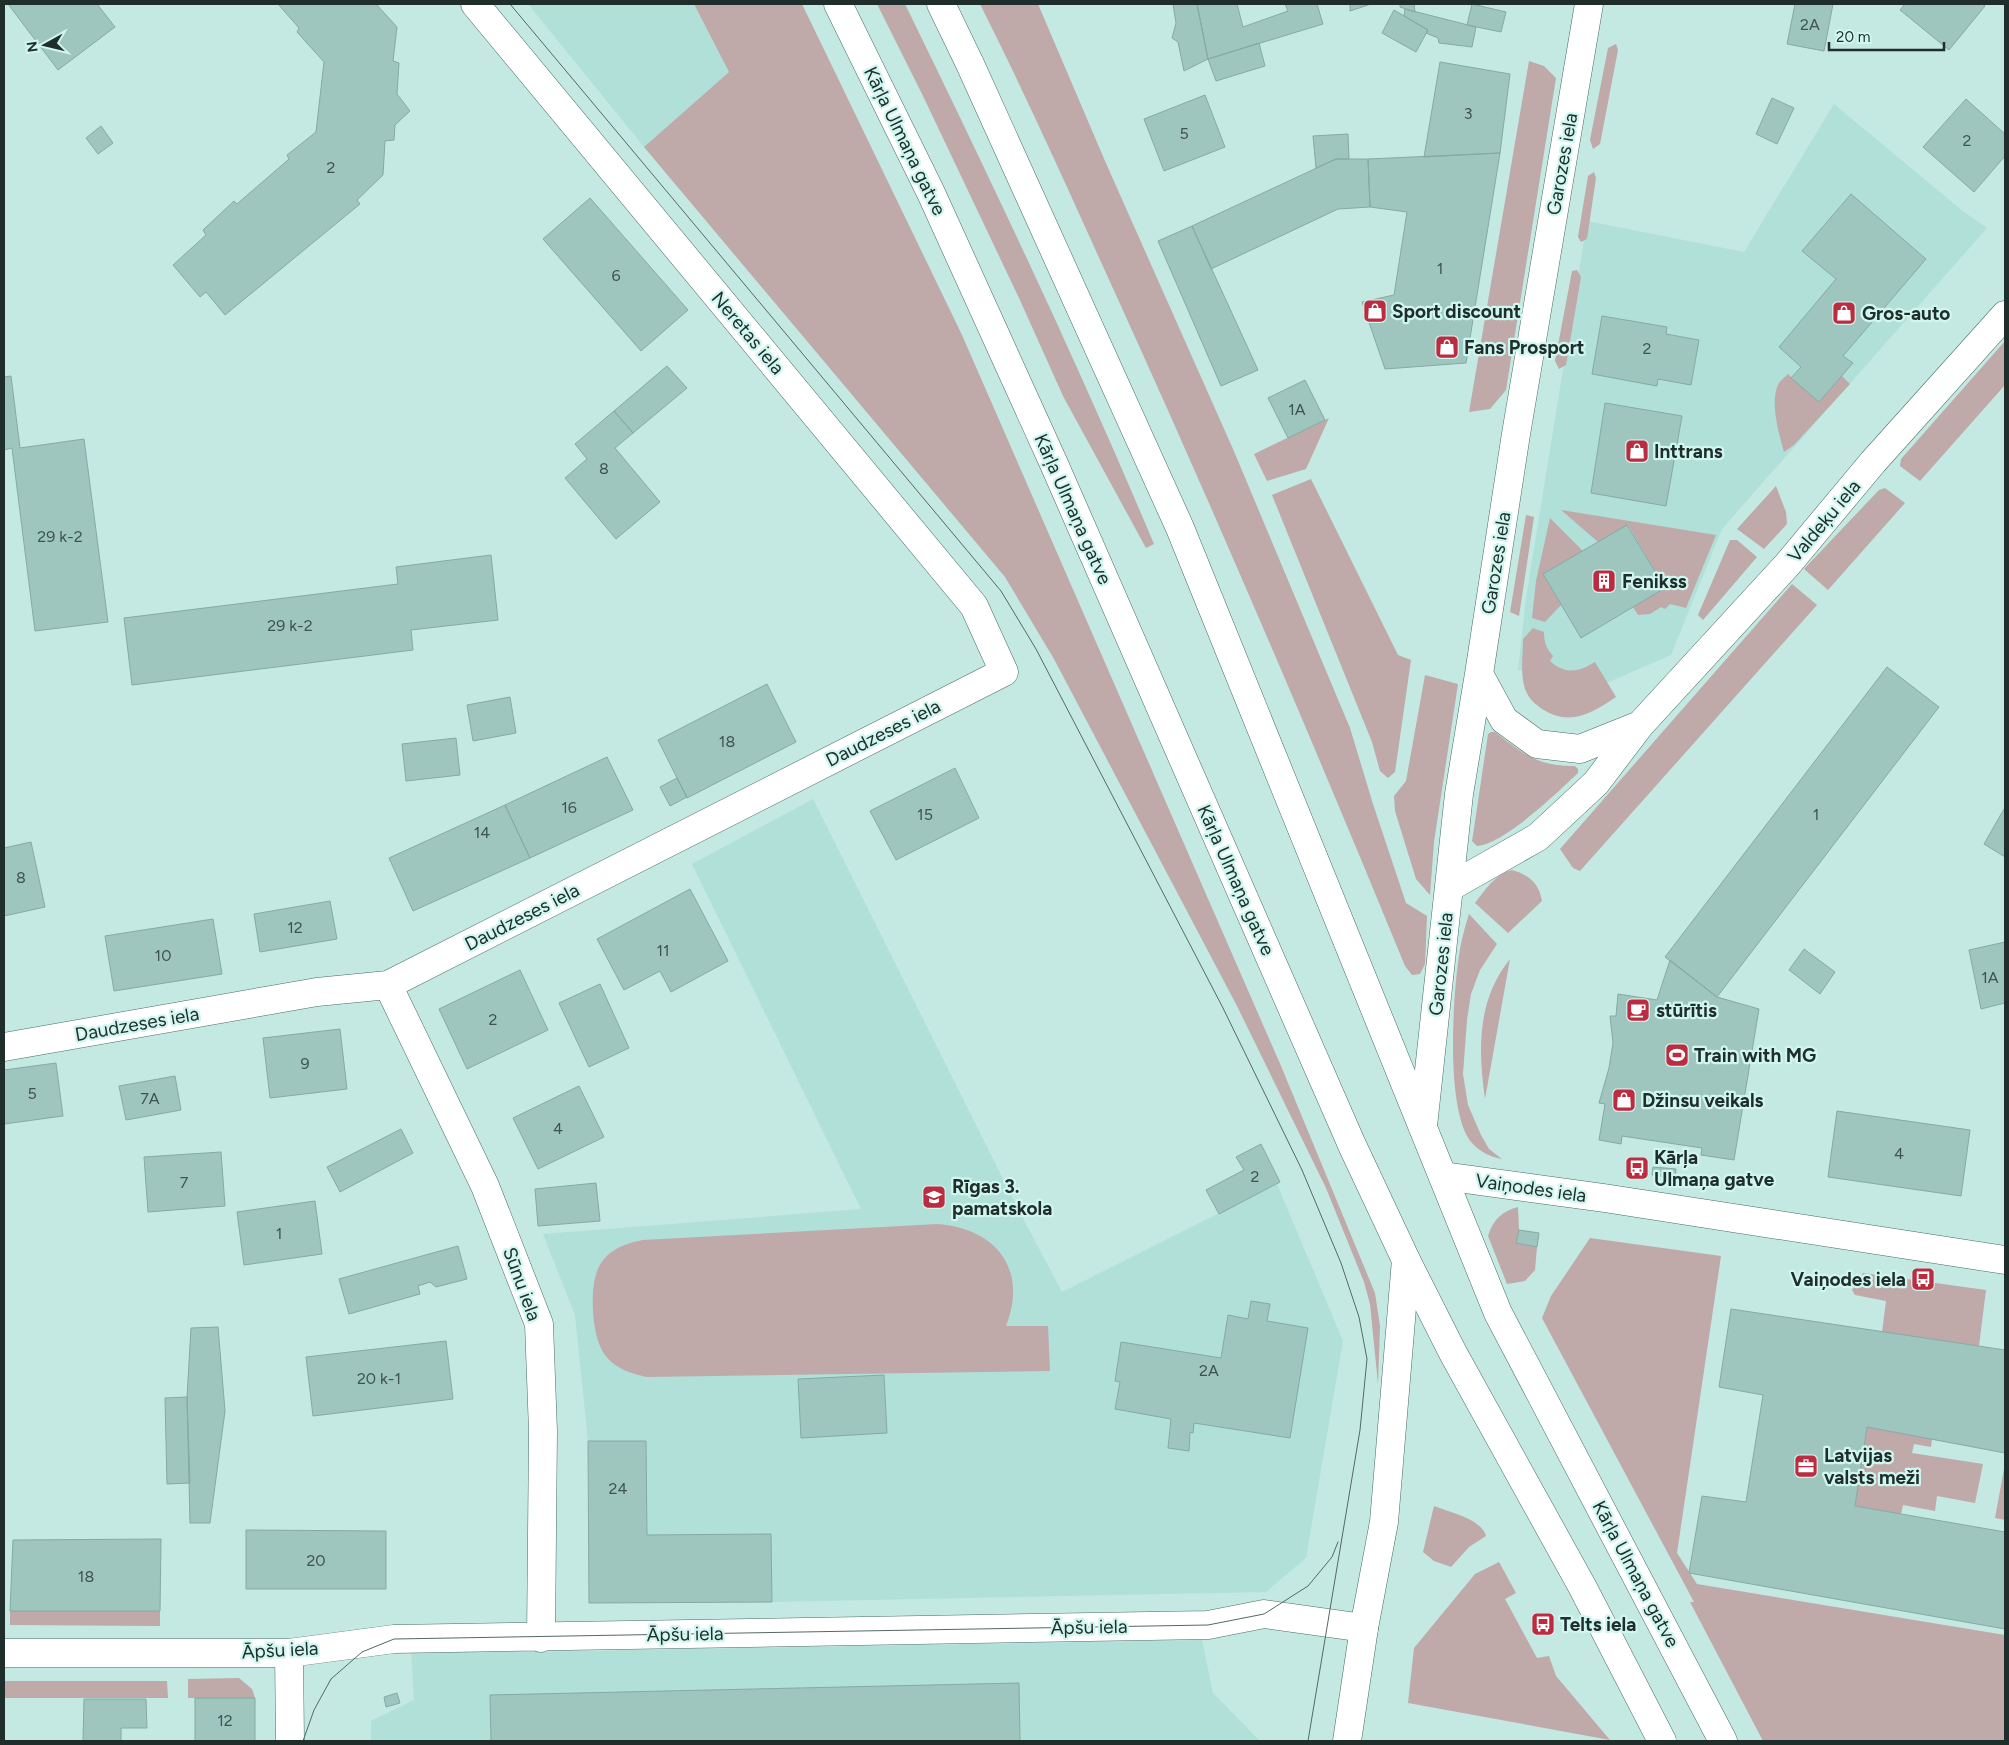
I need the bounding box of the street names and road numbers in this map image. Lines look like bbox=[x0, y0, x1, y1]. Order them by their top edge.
street label: Kārļa Ulmaņa gatve bbox=[859, 63, 951, 219]
street label: Garozes iela bbox=[1542, 111, 1582, 217]
street label: Neretas iela bbox=[707, 287, 789, 379]
street label: Kārļa Ulmaņa gatve bbox=[1029, 430, 1117, 588]
street label: Valdeķu iela bbox=[1783, 475, 1865, 567]
street label: Garozes iela bbox=[1477, 510, 1515, 616]
street label: Daudzeses iela bbox=[822, 694, 944, 772]
street label: Kārļa Ulmaņa gatve bbox=[1192, 801, 1280, 959]
street label: Daudzeses iela bbox=[461, 878, 583, 956]
street label: Garozes iela bbox=[1424, 911, 1458, 1017]
street label: Daudzeses iela bbox=[73, 1002, 201, 1046]
street label: Vaiņodes iela bbox=[1474, 1169, 1588, 1207]
street label: Sūnu iela bbox=[498, 1244, 546, 1324]
street label: Kārļa Ulmaņa gatve bbox=[1588, 1497, 1684, 1651]
street label: Āpšu iela bbox=[1050, 1615, 1128, 1639]
street label: Āpšu iela bbox=[646, 1622, 724, 1646]
street label: Āpšu iela bbox=[241, 1637, 319, 1663]

